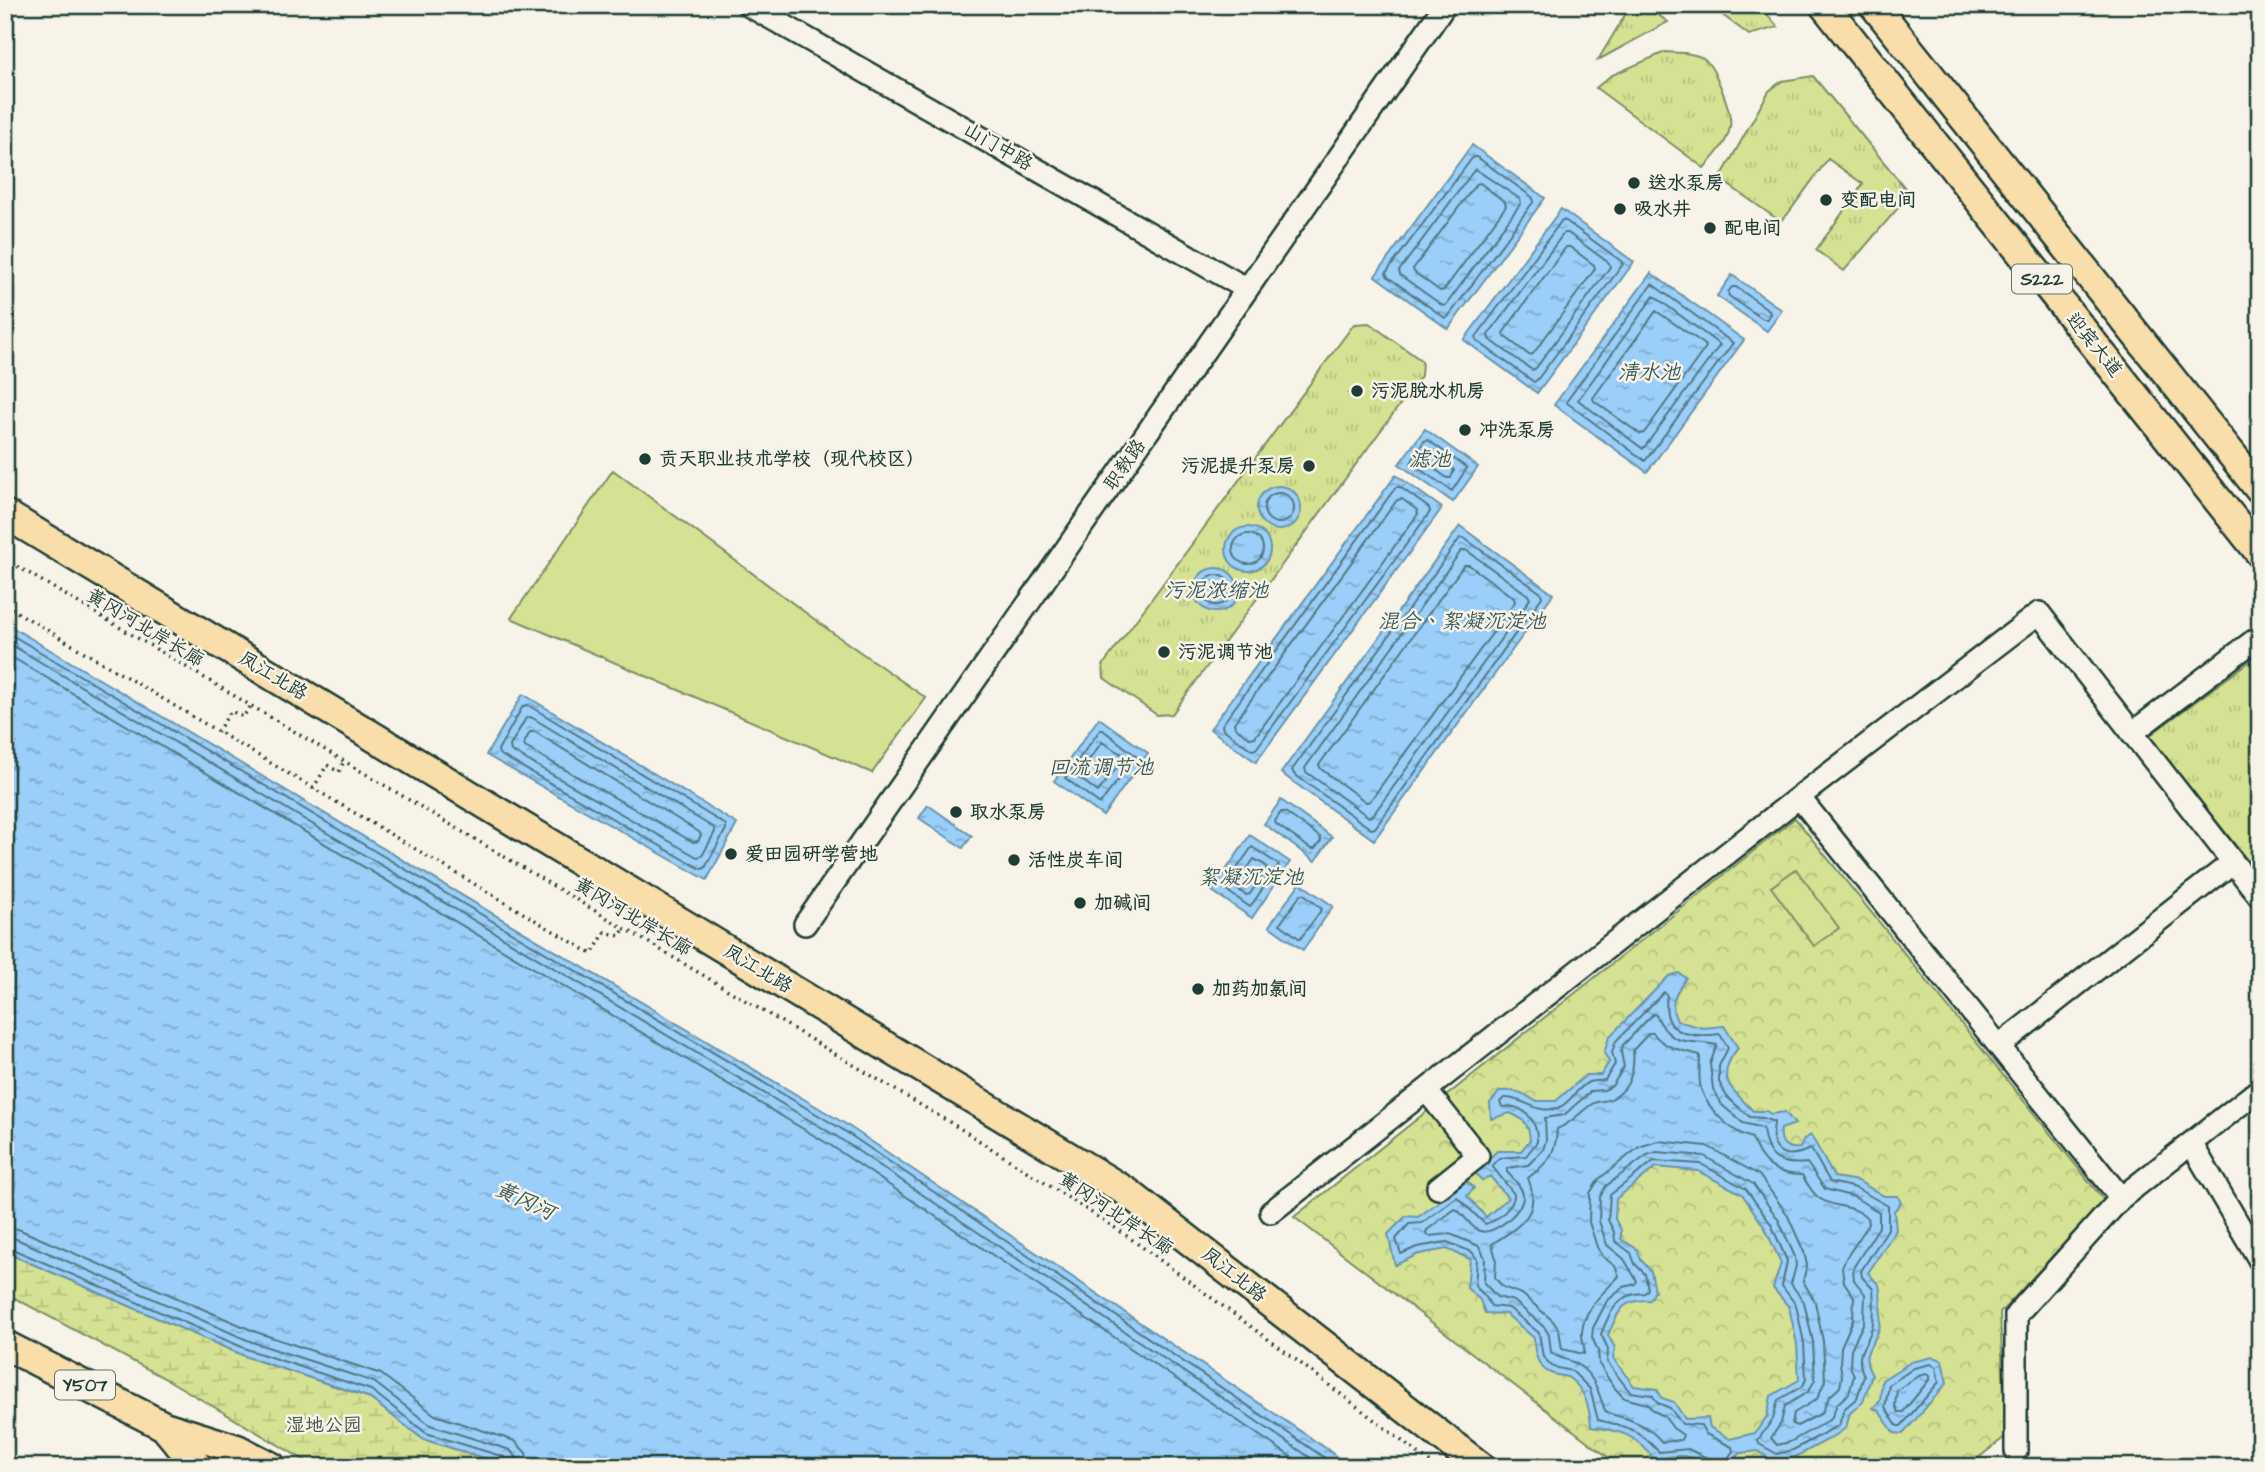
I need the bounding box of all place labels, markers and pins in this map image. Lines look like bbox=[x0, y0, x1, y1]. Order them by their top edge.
place label: 送水泵房 bbox=[1648, 170, 1724, 197]
marker: 送水泵房 bbox=[1626, 175, 1642, 191]
place label: 变配电间 bbox=[1840, 187, 1916, 214]
marker: 变配电间 bbox=[1818, 192, 1834, 208]
place label: 吸水井 bbox=[1634, 196, 1691, 223]
marker: 吸水井 bbox=[1612, 201, 1628, 217]
place label: 配电间 bbox=[1724, 215, 1781, 242]
marker: 配电间 bbox=[1702, 220, 1718, 236]
place label: 污泥脱水机房 bbox=[1371, 378, 1485, 405]
marker: 污泥脱水机房 bbox=[1349, 383, 1365, 399]
place label: 冲洗泵房 bbox=[1479, 417, 1555, 444]
marker: 冲洗泵房 bbox=[1457, 422, 1473, 438]
place label: 贡天职业技术学校（现代校区） bbox=[659, 446, 925, 473]
marker: 贡天职业技术学校（现代校区） bbox=[637, 451, 653, 467]
place label: 污泥提升泵房 bbox=[1181, 453, 1295, 480]
marker: 污泥提升泵房 bbox=[1301, 458, 1317, 474]
place label: 污泥调节池 bbox=[1178, 639, 1273, 666]
marker: 污泥调节池 bbox=[1156, 644, 1172, 660]
place label: 取水泵房 bbox=[970, 799, 1046, 826]
marker: 取水泵房 bbox=[948, 804, 964, 820]
place label: 爱田园研学营地 bbox=[745, 841, 878, 868]
marker: 爱田园研学营地 bbox=[723, 846, 739, 862]
place label: 活性炭车间 bbox=[1028, 847, 1123, 874]
marker: 活性炭车间 bbox=[1006, 852, 1022, 868]
place label: 加碱间 bbox=[1094, 890, 1151, 917]
marker: 加碱间 bbox=[1072, 895, 1088, 911]
place label: 加药加氯间 bbox=[1212, 976, 1307, 1003]
marker: 加药加氯间 bbox=[1190, 981, 1206, 997]

